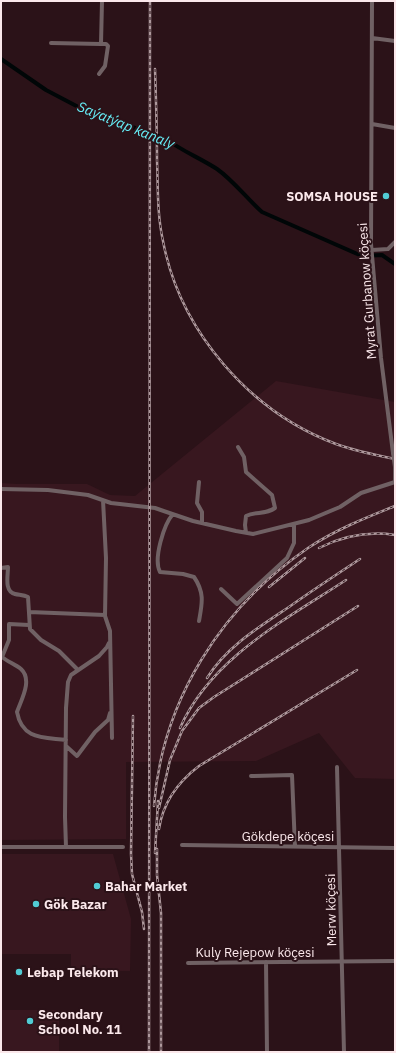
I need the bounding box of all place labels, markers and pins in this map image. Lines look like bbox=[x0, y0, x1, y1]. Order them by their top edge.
place label: SOMSA HOUSE bbox=[286, 188, 378, 205]
marker: SOMSA HOUSE bbox=[381, 191, 391, 201]
place label: Bahar Market bbox=[105, 878, 187, 895]
marker: Bahar Market bbox=[92, 881, 102, 891]
place label: Gök Bazar bbox=[44, 896, 107, 913]
marker: Gök Bazar bbox=[31, 899, 41, 909]
place label: Lebap Telekom bbox=[27, 964, 119, 981]
marker: Lebap Telekom bbox=[14, 967, 24, 977]
place label: Secondary School No. 11 bbox=[38, 1006, 122, 1038]
marker: Secondary School No. 11 bbox=[25, 1016, 35, 1026]

